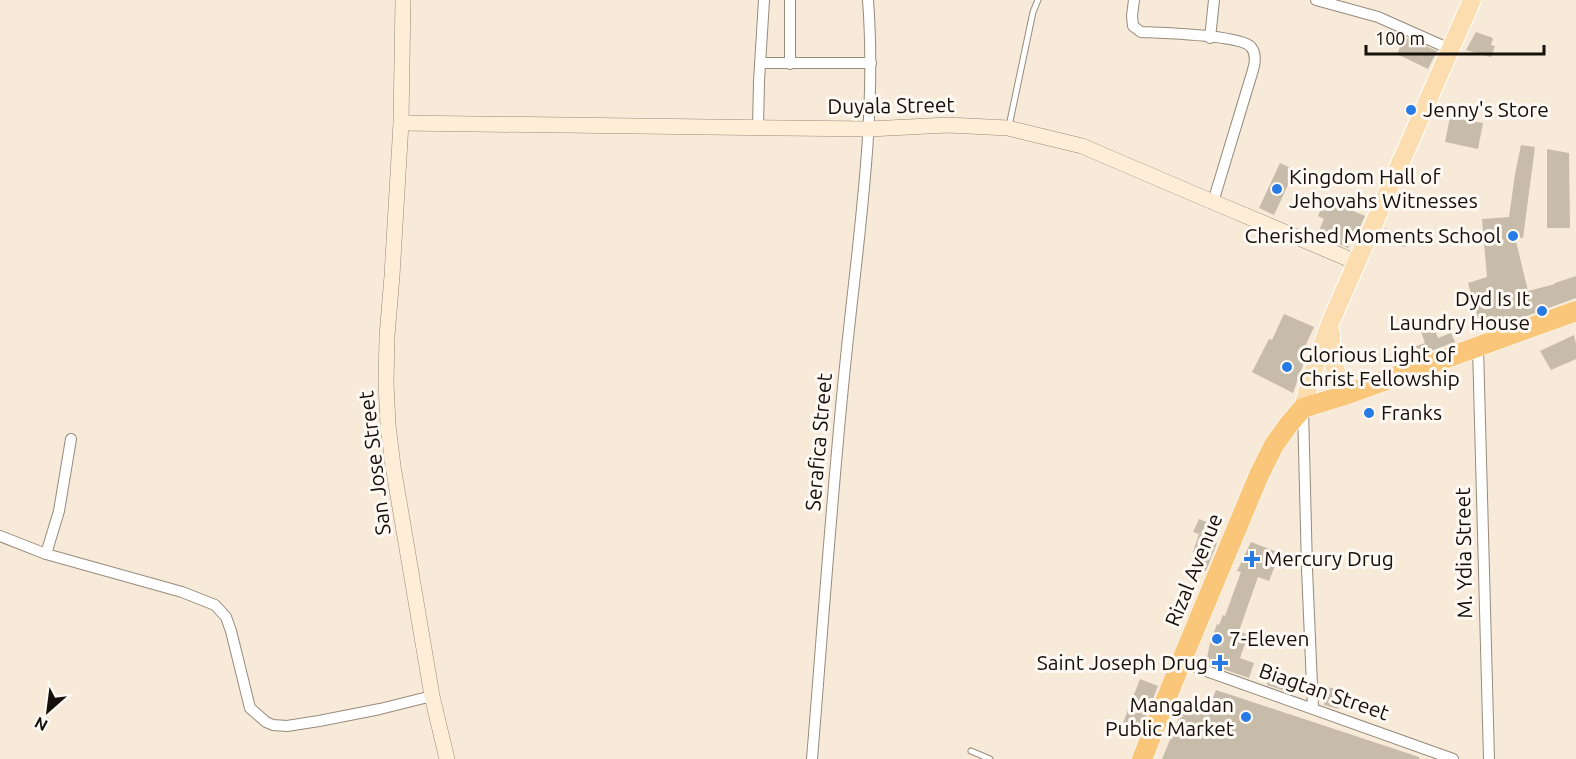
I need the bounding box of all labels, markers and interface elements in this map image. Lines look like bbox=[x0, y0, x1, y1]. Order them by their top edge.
scale bar bbox=[1366, 18, 1544, 56]
text: 100 m bbox=[1375, 28, 1425, 48]
street label: Duyala Street bbox=[827, 92, 955, 118]
place label: Jenny's Store bbox=[1423, 97, 1549, 121]
marker: Jenny's Store bbox=[1404, 103, 1418, 117]
place label: Kingdom Hall of Jehovahs Witnesses bbox=[1289, 164, 1478, 212]
marker: Kingdom Hall of Jehovahs Witnesses bbox=[1270, 182, 1284, 196]
place label: Cherished Moments School bbox=[1244, 223, 1501, 247]
marker: Cherished Moments School bbox=[1506, 229, 1520, 243]
place label: Dyd Is It Laundry House bbox=[1389, 286, 1530, 334]
marker: Dyd Is It Laundry House bbox=[1535, 304, 1549, 318]
place label: Glorious Light of Christ Fellowship bbox=[1299, 342, 1460, 390]
marker: Glorious Light of Christ Fellowship bbox=[1280, 360, 1294, 374]
street label: Serafica Street bbox=[800, 372, 836, 512]
street label: San Jose Street bbox=[353, 390, 395, 537]
place label: Franks bbox=[1381, 400, 1442, 424]
marker: Franks bbox=[1362, 406, 1376, 420]
street label: M. Ydia Street bbox=[1450, 487, 1476, 619]
street label: Rizal Avenue bbox=[1160, 510, 1227, 630]
place label: Mercury Drug bbox=[1264, 546, 1394, 570]
marker: Mercury Drug bbox=[1245, 552, 1259, 566]
place label: 7-Eleven bbox=[1229, 626, 1310, 650]
marker: 7-Eleven bbox=[1210, 632, 1224, 646]
place label: Saint Joseph Drug bbox=[1037, 650, 1208, 674]
marker: Saint Joseph Drug bbox=[1213, 656, 1227, 670]
street label: Biagtan Street bbox=[1256, 658, 1392, 724]
north arrow bbox=[18, 681, 78, 741]
place label: Mangaldan Public Market bbox=[1105, 692, 1234, 740]
marker: Mangaldan Public Market bbox=[1239, 710, 1253, 724]
text: N bbox=[31, 713, 50, 735]

